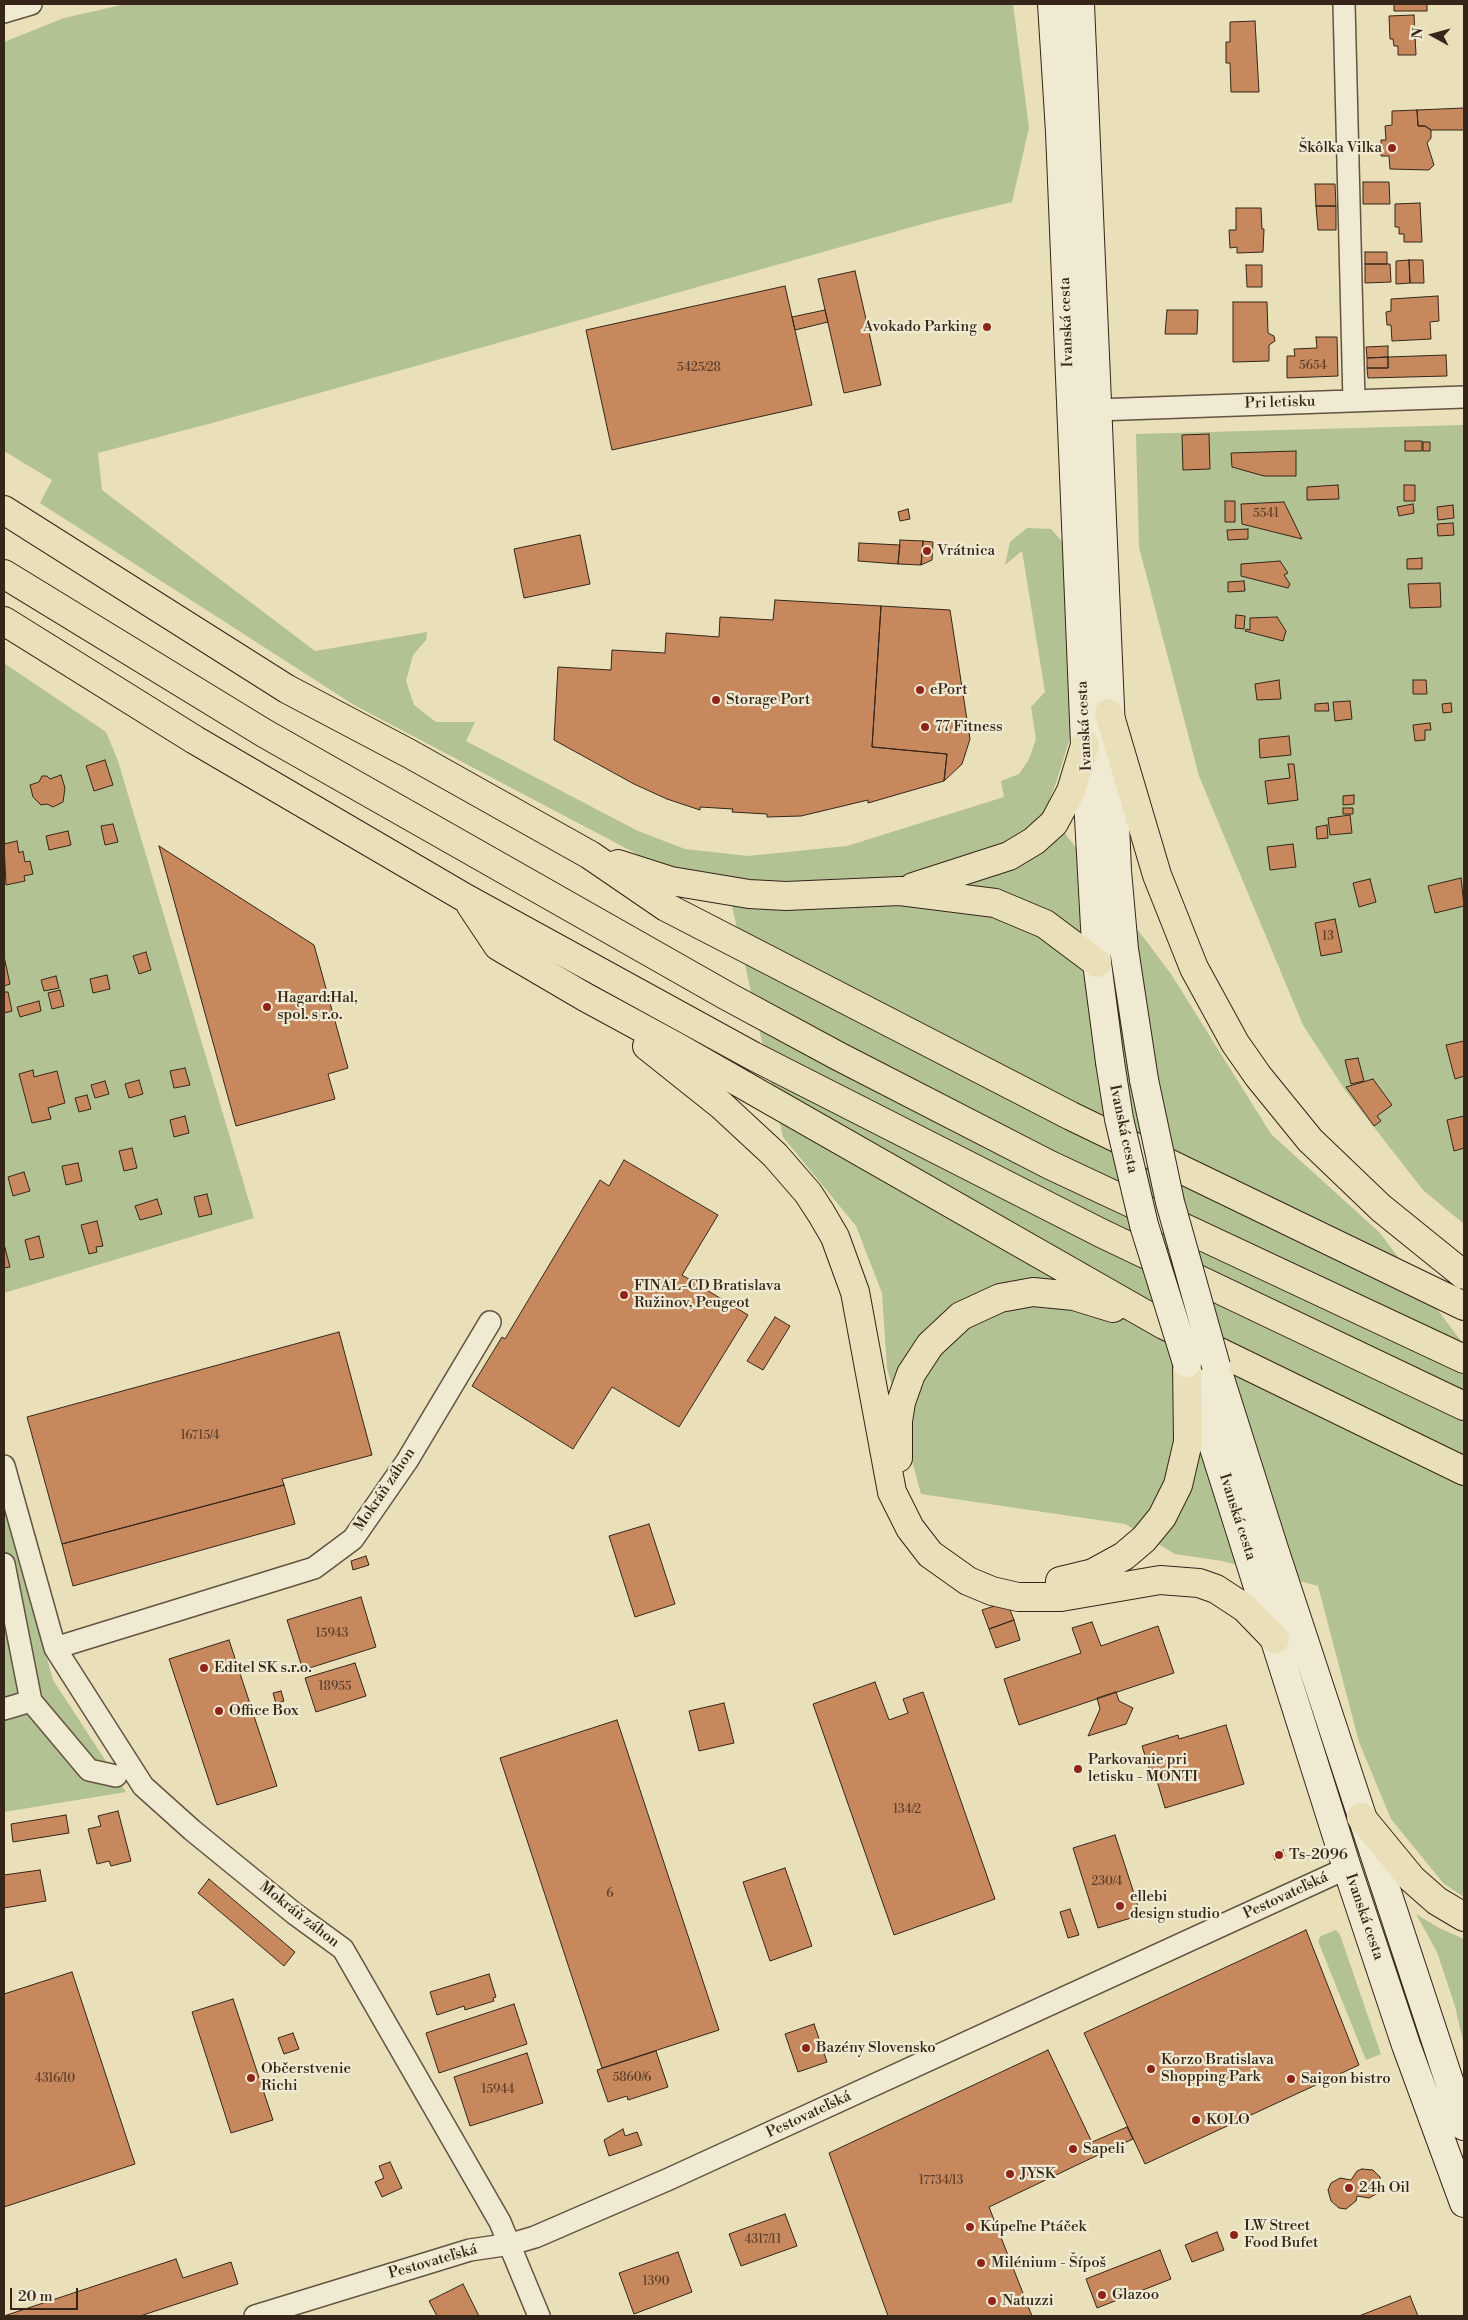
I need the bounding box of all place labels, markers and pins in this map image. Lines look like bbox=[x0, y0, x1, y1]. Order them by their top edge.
place label: Škôlka Vilka bbox=[1299, 139, 1382, 157]
marker: Škôlka Vilka bbox=[1386, 142, 1398, 154]
place label: Avokado Parking bbox=[863, 318, 977, 336]
marker: Avokado Parking bbox=[981, 321, 993, 333]
place label: Vrátnica bbox=[937, 542, 995, 560]
marker: Vrátnica bbox=[921, 545, 933, 557]
place label: ePort bbox=[930, 681, 967, 699]
marker: ePort bbox=[914, 684, 926, 696]
place label: Storage Port bbox=[726, 691, 810, 709]
marker: Storage Port bbox=[710, 694, 722, 706]
place label: 77 Fitness bbox=[935, 718, 1003, 736]
marker: 77 Fitness bbox=[919, 721, 931, 733]
place label: Hagard:Hal, spol. s r.o. bbox=[277, 989, 358, 1024]
marker: Hagard:Hal, spol. s r.o. bbox=[261, 1001, 273, 1013]
place label: FINAL-CD Bratislava Ružinov, Peugeot bbox=[634, 1277, 781, 1312]
marker: FINAL-CD Bratislava Ružinov, Peugeot bbox=[618, 1289, 630, 1301]
place label: Editel SK s.r.o. bbox=[214, 1659, 312, 1677]
marker: Editel SK s.r.o. bbox=[198, 1662, 210, 1674]
place label: Office Box bbox=[229, 1702, 299, 1720]
marker: Office Box bbox=[213, 1705, 225, 1717]
place label: Parkovanie pri letisku - MONTI bbox=[1088, 1751, 1198, 1786]
marker: Parkovanie pri letisku - MONTI bbox=[1072, 1763, 1084, 1775]
place label: Ts-2096 bbox=[1289, 1846, 1348, 1864]
marker: Ts-2096 bbox=[1273, 1849, 1285, 1861]
place label: ellebi design studio bbox=[1130, 1888, 1220, 1923]
marker: ellebi design studio bbox=[1114, 1900, 1126, 1912]
place label: Bazény Slovensko bbox=[816, 2039, 936, 2057]
marker: Bazény Slovensko bbox=[800, 2042, 812, 2054]
place label: Korzo Bratislava Shopping Park bbox=[1161, 2051, 1274, 2086]
place label: Občerstvenie Richi bbox=[261, 2060, 351, 2095]
marker: Korzo Bratislava Shopping Park bbox=[1145, 2063, 1157, 2075]
place label: Saigon bistro bbox=[1301, 2070, 1391, 2088]
marker: Občerstvenie Richi bbox=[245, 2072, 257, 2084]
marker: Saigon bistro bbox=[1285, 2073, 1297, 2085]
place label: KOLO bbox=[1206, 2111, 1250, 2129]
marker: KOLO bbox=[1190, 2114, 1202, 2126]
place label: Sapeli bbox=[1083, 2140, 1125, 2158]
marker: Sapeli bbox=[1067, 2143, 1079, 2155]
place label: JYSK bbox=[1020, 2165, 1056, 2183]
marker: JYSK bbox=[1004, 2168, 1016, 2180]
place label: 24h Oil bbox=[1359, 2179, 1410, 2197]
marker: 24h Oil bbox=[1343, 2182, 1355, 2194]
place label: LW Street Food Bufet bbox=[1244, 2217, 1318, 2252]
place label: Kúpeľne Ptáček bbox=[980, 2218, 1086, 2236]
marker: Kúpeľne Ptáček bbox=[964, 2221, 976, 2233]
marker: LW Street Food Bufet bbox=[1228, 2229, 1240, 2241]
place label: Milénium - Šípoš bbox=[991, 2254, 1106, 2272]
marker: Milénium - Šípoš bbox=[975, 2257, 987, 2269]
place label: Glazoo bbox=[1112, 2286, 1159, 2304]
marker: Glazoo bbox=[1096, 2289, 1108, 2301]
place label: Natuzzi bbox=[1002, 2292, 1054, 2310]
marker: Natuzzi bbox=[986, 2295, 998, 2307]

